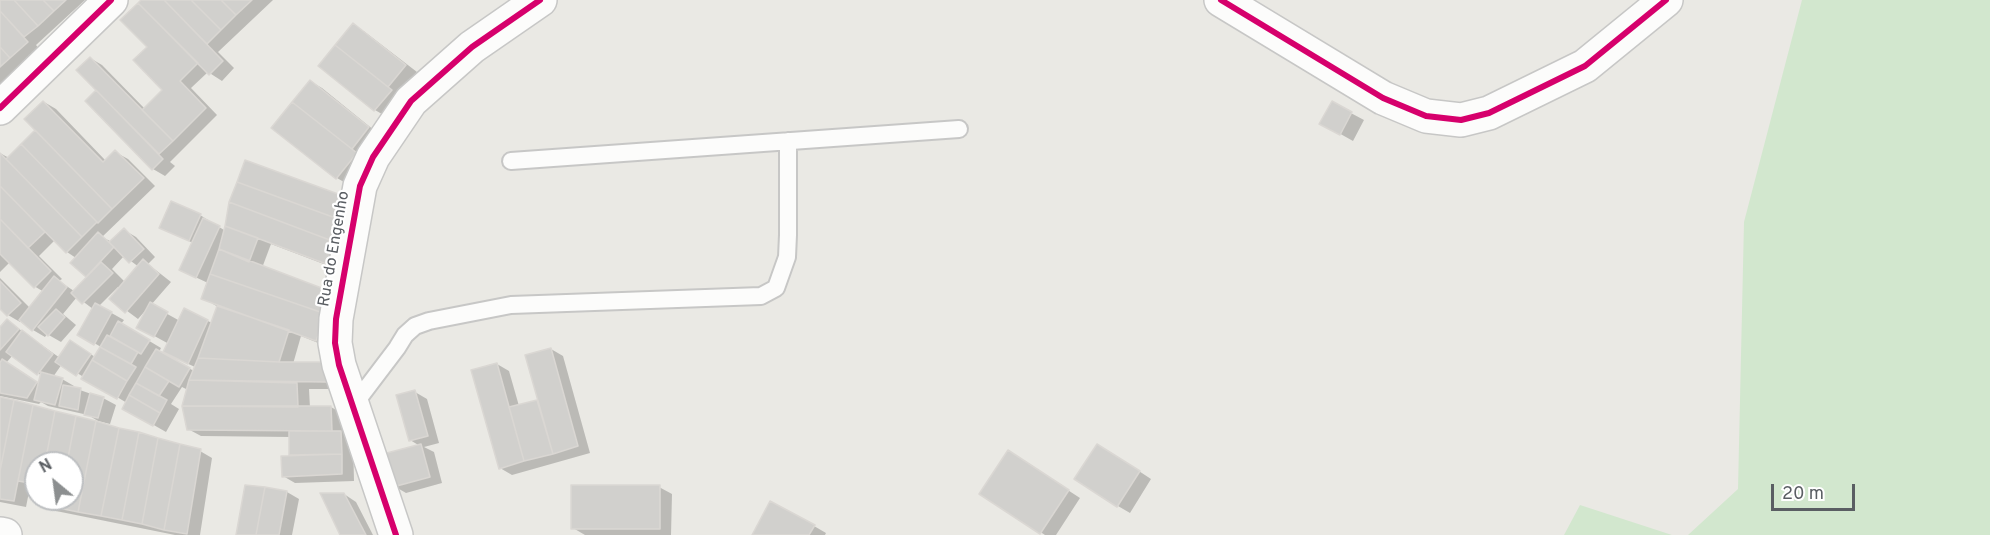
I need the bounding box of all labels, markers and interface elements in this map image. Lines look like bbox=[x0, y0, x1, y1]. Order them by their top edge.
street label: Rua do Engenho bbox=[315, 190, 355, 308]
north arrow bbox=[24, 451, 84, 511]
text: N bbox=[36, 455, 56, 479]
scale bar bbox=[1774, 472, 1858, 510]
text: 20 m bbox=[1782, 483, 1824, 506]

